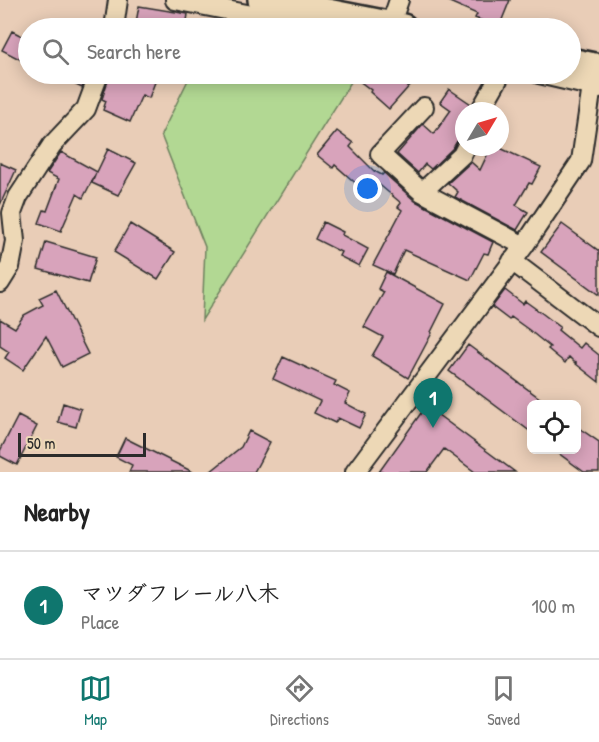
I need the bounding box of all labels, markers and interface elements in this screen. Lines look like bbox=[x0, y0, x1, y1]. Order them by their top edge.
search box bbox=[18, 18, 581, 84]
icon: search bbox=[39, 35, 72, 68]
text: Search here bbox=[87, 36, 181, 66]
north arrow bbox=[455, 102, 509, 156]
your location bbox=[353, 174, 382, 203]
pin: 1 bbox=[414, 378, 452, 428]
map controls bbox=[527, 400, 581, 454]
button: locate bbox=[527, 400, 581, 454]
scale bar bbox=[18, 430, 146, 458]
text: 50 m bbox=[27, 432, 56, 454]
text: Nearby bbox=[24, 494, 90, 529]
text: マツダフレール八木 bbox=[81, 578, 279, 608]
text: 1 bbox=[40, 592, 47, 619]
text: 100 m bbox=[532, 592, 575, 619]
text: Place bbox=[81, 608, 120, 635]
tab: Map bbox=[79, 672, 112, 730]
tab: Directions bbox=[270, 672, 329, 730]
tab: Saved bbox=[487, 672, 520, 730]

